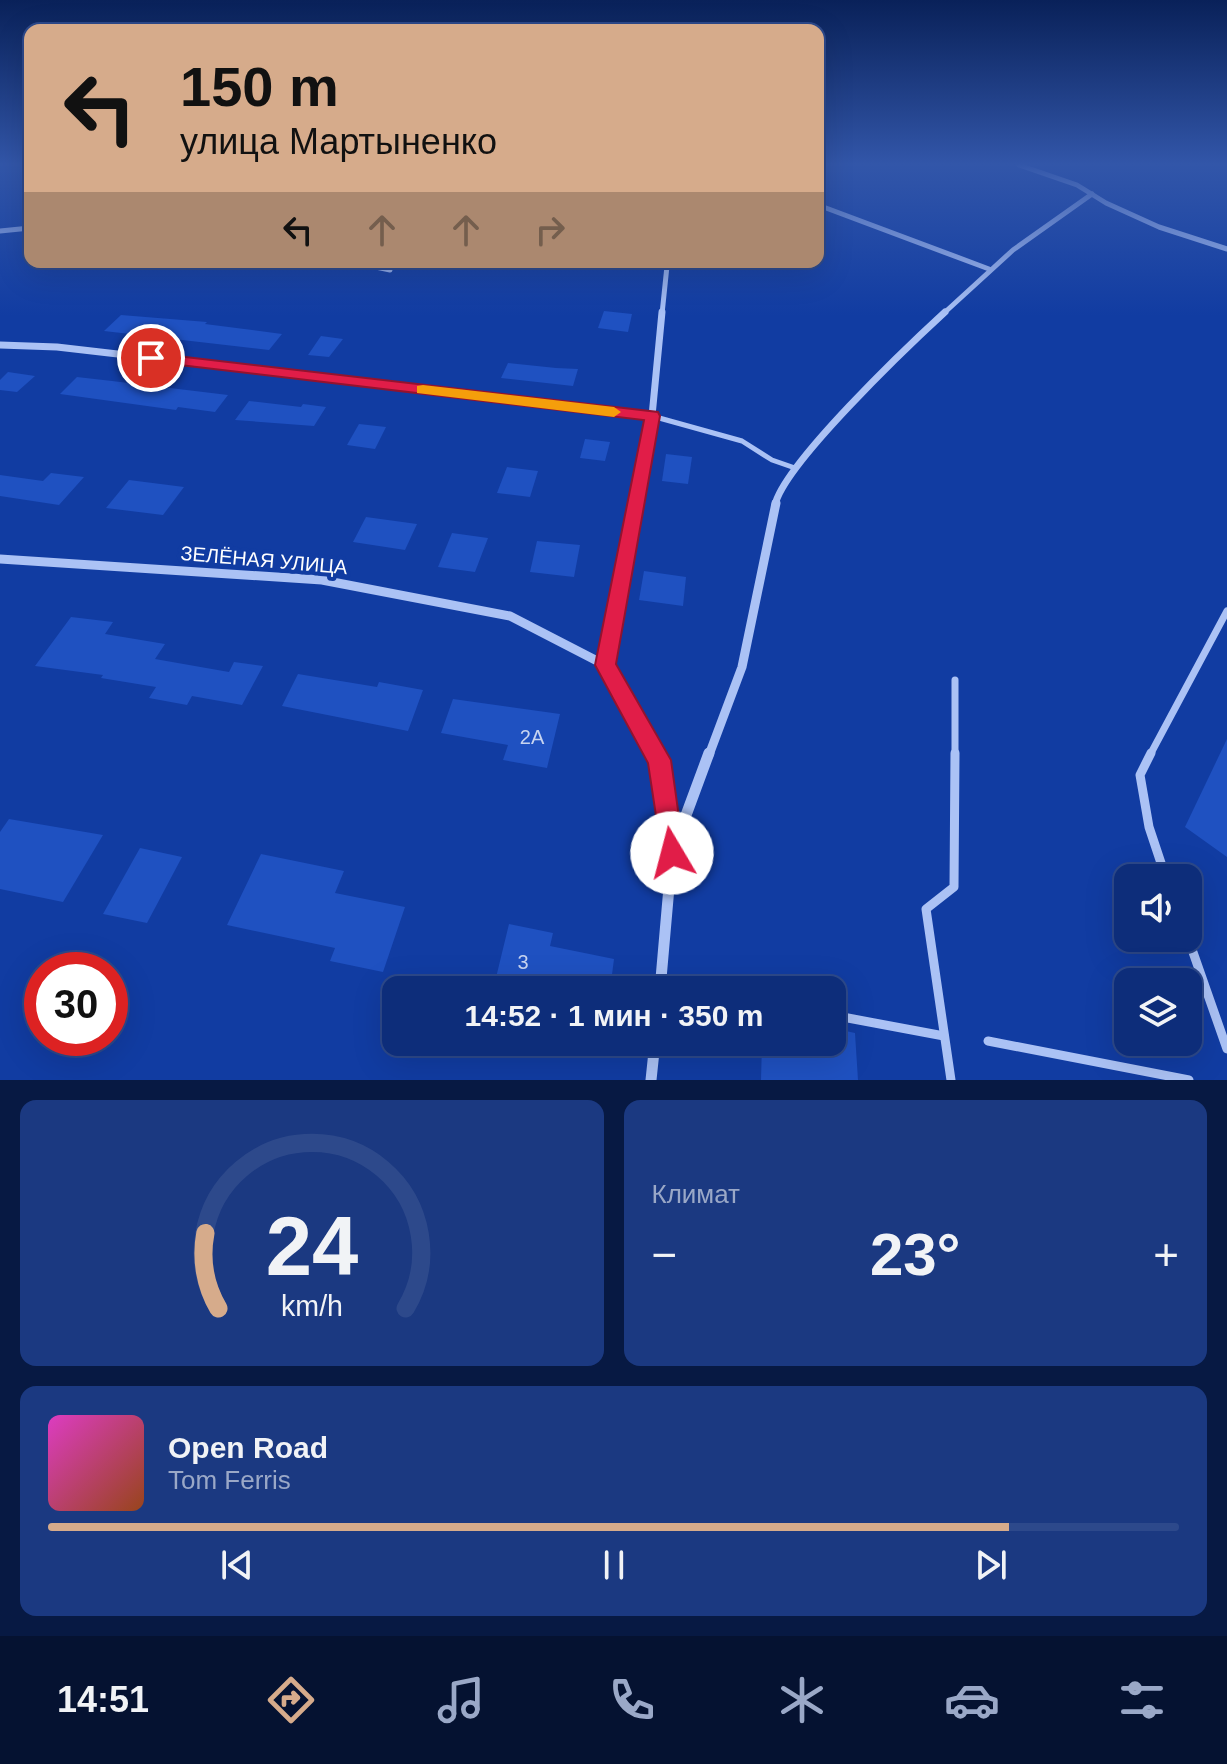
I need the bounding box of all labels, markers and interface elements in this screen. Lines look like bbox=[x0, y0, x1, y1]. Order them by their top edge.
text: 150 m bbox=[180, 55, 339, 118]
icon: left bbox=[48, 56, 152, 160]
text: улица Мартыненко bbox=[180, 121, 497, 162]
icon: left bbox=[276, 208, 320, 252]
icon: ahead bbox=[360, 208, 404, 252]
icon: ahead bbox=[444, 208, 488, 252]
icon: right bbox=[528, 208, 572, 252]
pin bbox=[117, 324, 185, 392]
icon: arrive bbox=[129, 336, 173, 380]
street label: ЗЕЛЁНАЯ УЛИЦА bbox=[180, 542, 349, 578]
house number: 2А bbox=[520, 726, 545, 748]
position arrow bbox=[630, 811, 714, 895]
map controls bbox=[1114, 864, 1202, 1056]
button: sound bbox=[1114, 864, 1202, 952]
house number: 3 bbox=[517, 951, 529, 973]
speed limit sign: 30 bbox=[24, 952, 128, 1056]
button: layers bbox=[1114, 968, 1202, 1056]
text: 14:52 · 1 мин · 350 m bbox=[465, 999, 763, 1032]
text: Климат bbox=[652, 1179, 740, 1209]
text: 24 bbox=[265, 1200, 358, 1293]
text: 23° bbox=[870, 1221, 961, 1288]
text: − bbox=[652, 1230, 677, 1279]
text: + bbox=[1153, 1230, 1179, 1279]
text: km/h bbox=[281, 1290, 343, 1322]
text: Open Road bbox=[168, 1431, 328, 1464]
text: Tom Ferris bbox=[168, 1465, 291, 1495]
icon: previous bbox=[215, 1543, 259, 1587]
icon: pause bbox=[592, 1543, 636, 1587]
icon: next bbox=[969, 1543, 1013, 1587]
icon: directions bbox=[263, 1672, 319, 1728]
icon: music bbox=[433, 1672, 489, 1728]
icon: phone bbox=[604, 1672, 660, 1728]
icon: climate bbox=[774, 1672, 830, 1728]
icon: car bbox=[944, 1672, 1000, 1728]
icon: filters bbox=[1114, 1672, 1170, 1728]
text: 14:51 bbox=[57, 1679, 149, 1720]

